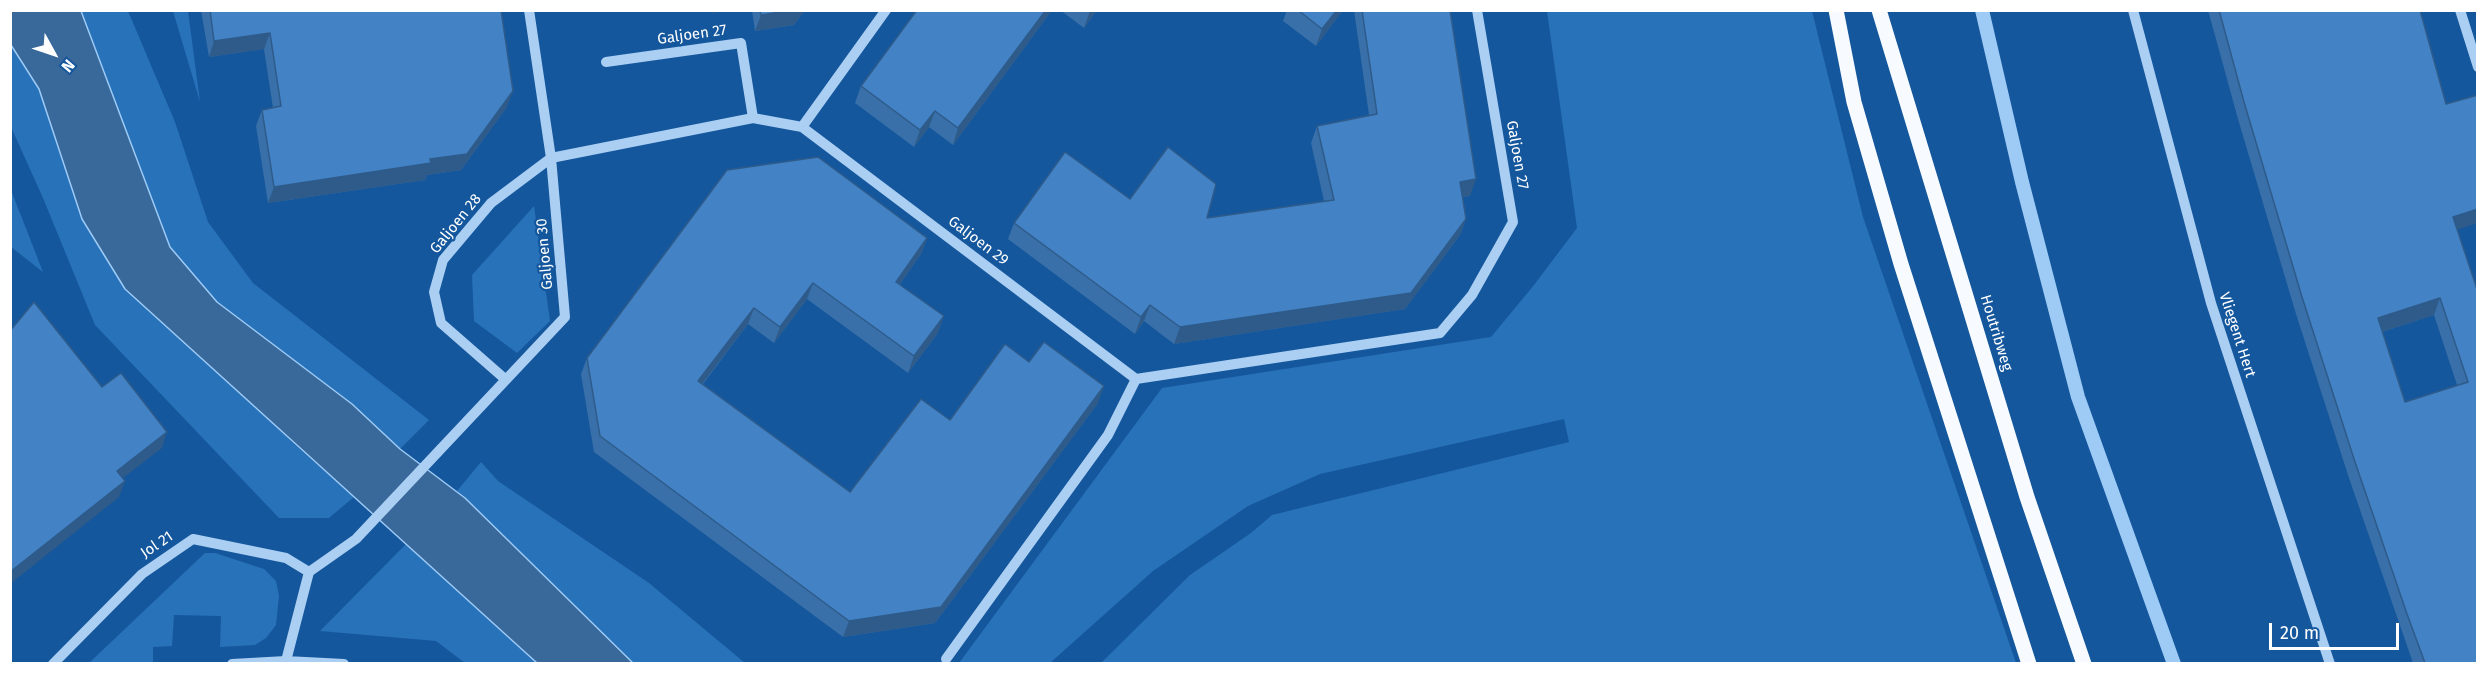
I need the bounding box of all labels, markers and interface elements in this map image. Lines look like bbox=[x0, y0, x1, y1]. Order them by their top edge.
street label: Galjoen 27 bbox=[656, 21, 728, 49]
north arrow bbox=[24, 24, 84, 84]
text: N bbox=[57, 56, 79, 76]
street label: Galjoen 27 bbox=[1502, 119, 1532, 191]
street label: Galjoen 28 bbox=[427, 191, 485, 257]
street label: Galjoen 29 bbox=[944, 212, 1012, 270]
street label: Galjoen 30 bbox=[533, 218, 557, 290]
street label: Vliegent Hert bbox=[2215, 290, 2259, 380]
street label: Houtribweg bbox=[1976, 293, 2016, 373]
street label: Jol 21 bbox=[137, 528, 177, 562]
scale bar bbox=[2272, 611, 2402, 649]
text: 20 m bbox=[2280, 622, 2319, 644]

